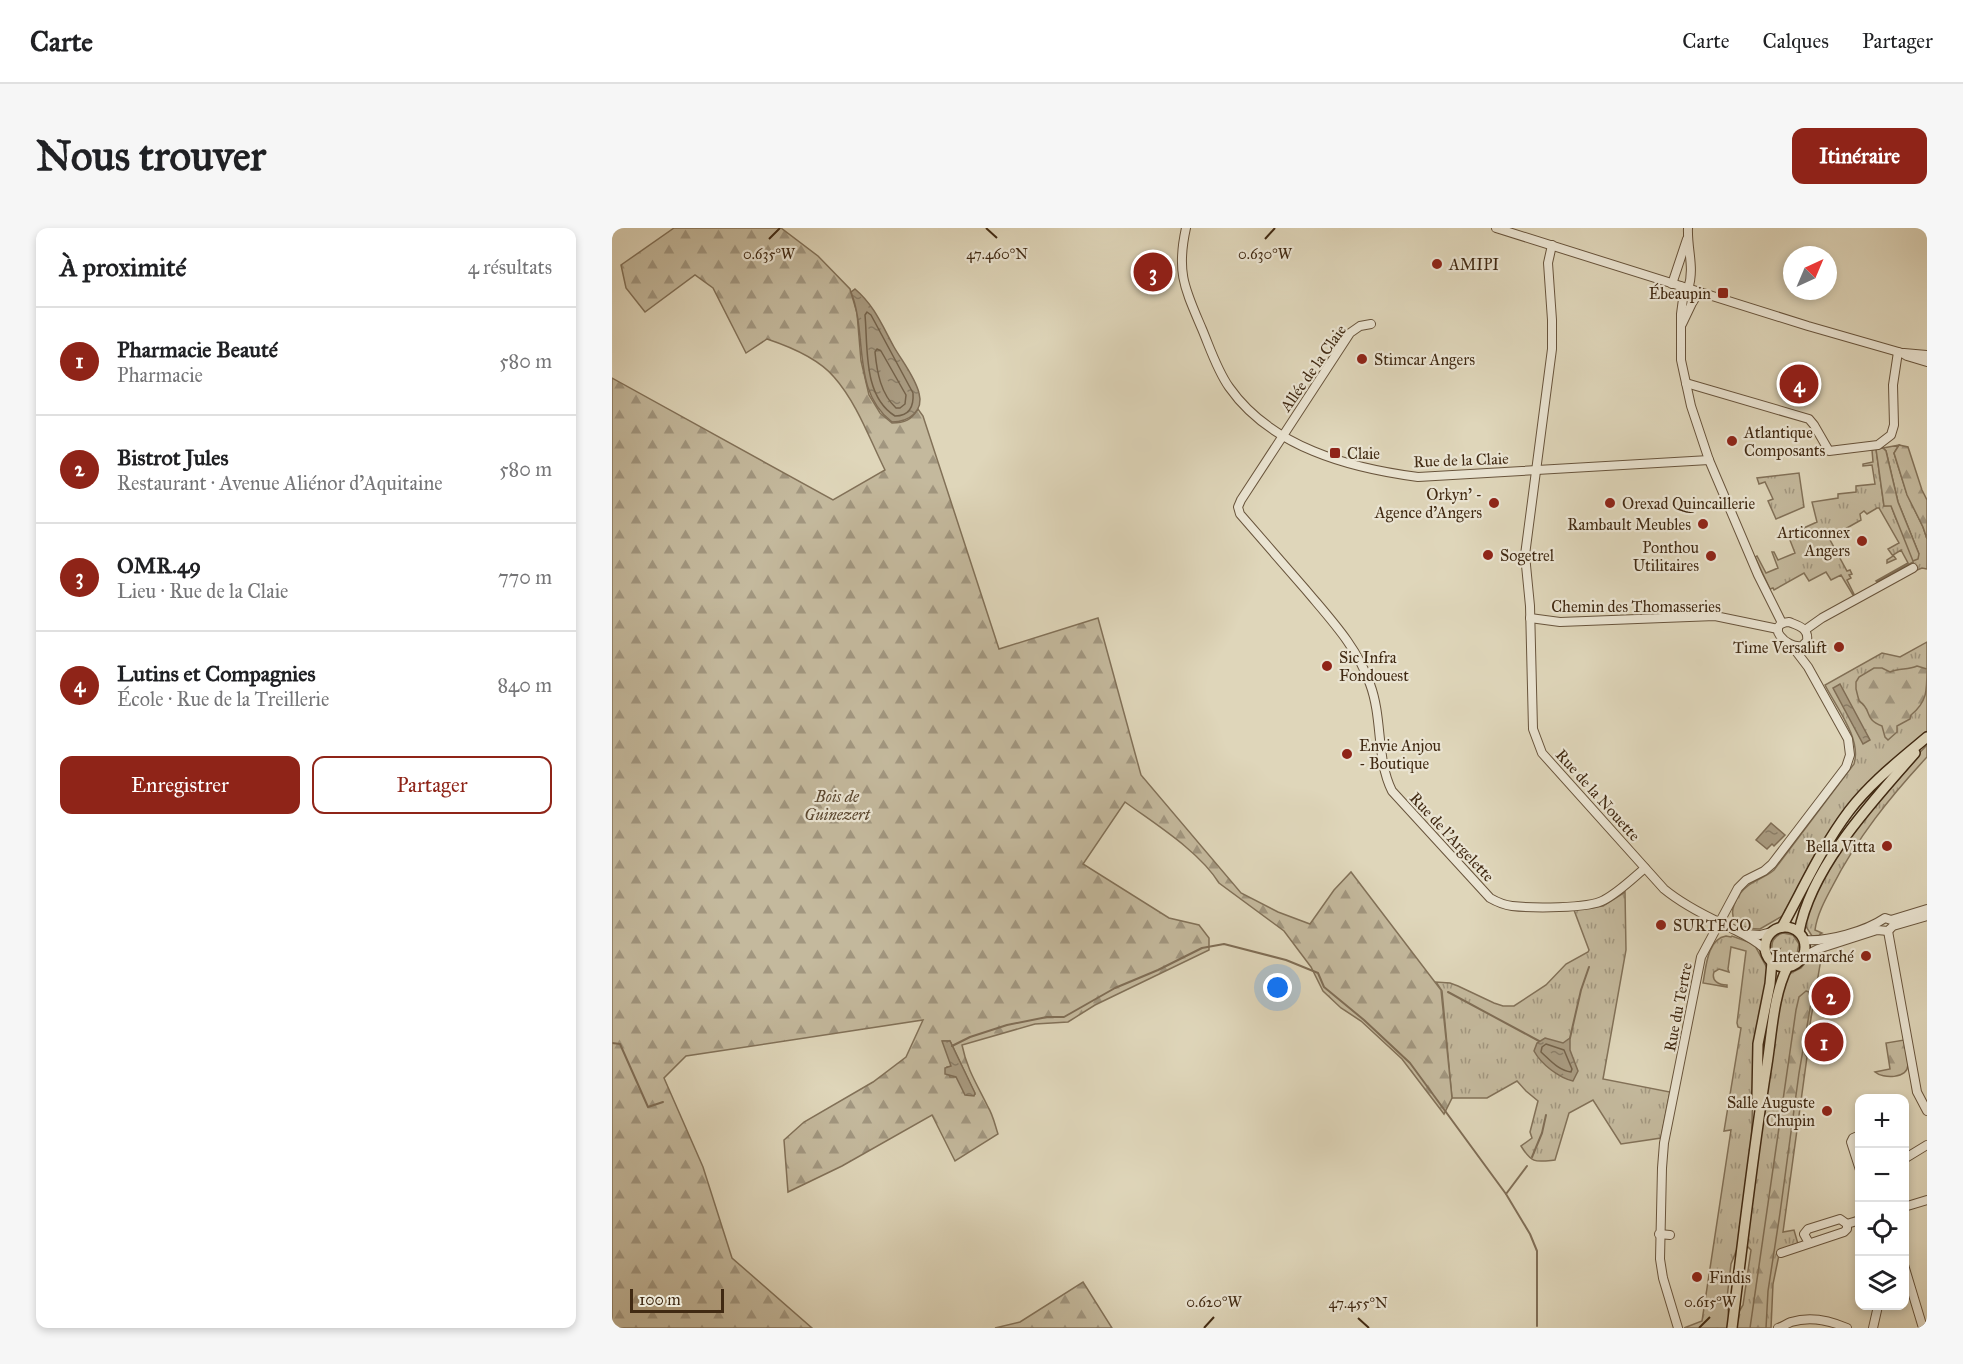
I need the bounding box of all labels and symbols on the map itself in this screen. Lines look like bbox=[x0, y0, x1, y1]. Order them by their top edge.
text: 0.635°W bbox=[743, 245, 796, 263]
text: 47.460°N bbox=[966, 245, 1028, 263]
text: 0.630°W bbox=[1238, 245, 1293, 263]
north arrow bbox=[1783, 246, 1837, 300]
pin: 3 bbox=[1134, 250, 1172, 294]
place label: AMIPI bbox=[1448, 255, 1499, 274]
marker: AMIPI bbox=[1430, 257, 1444, 271]
place label: Ébeaupin bbox=[1649, 282, 1711, 303]
marker: Ébeaupin bbox=[1716, 286, 1730, 300]
street label: Allée de la Claie bbox=[1275, 321, 1350, 416]
place label: Stimcar Angers bbox=[1374, 350, 1475, 370]
marker: Stimcar Angers bbox=[1355, 352, 1369, 366]
pin: 4 bbox=[1780, 362, 1818, 406]
place label: Atlantique Composants bbox=[1743, 423, 1826, 460]
marker: Atlantique Composants bbox=[1725, 434, 1739, 448]
place label: Claie bbox=[1347, 444, 1380, 463]
marker: Claie bbox=[1328, 446, 1342, 460]
street label: Rue de la Claie bbox=[1413, 449, 1509, 471]
place label: Orkyn' - Agence d'Angers bbox=[1374, 485, 1482, 523]
place label: Orexad Quincaillerie bbox=[1622, 494, 1755, 513]
marker: Orkyn' - Agence d'Angers bbox=[1487, 496, 1501, 510]
marker: Orexad Quincaillerie bbox=[1603, 496, 1617, 510]
place label: Rambault Meubles bbox=[1567, 515, 1691, 534]
marker: Rambault Meubles bbox=[1696, 517, 1710, 531]
place label: Articonnex Angers bbox=[1776, 523, 1850, 561]
marker: Articonnex Angers bbox=[1855, 534, 1869, 548]
place label: Ponthou Utilitaires bbox=[1633, 538, 1699, 575]
place label: Sogetrel bbox=[1500, 546, 1555, 566]
marker: Sogetrel bbox=[1481, 548, 1495, 562]
marker: Ponthou Utilitaires bbox=[1704, 549, 1718, 563]
street label: Chemin des Thomasseries bbox=[1551, 597, 1721, 616]
place label: Time Versalift bbox=[1733, 638, 1827, 657]
marker: Time Versalift bbox=[1832, 640, 1846, 654]
place label: Sic Infra Fondouest bbox=[1339, 648, 1409, 685]
marker: Sic Infra Fondouest bbox=[1320, 659, 1334, 673]
place label: Envie Anjou - Boutique bbox=[1359, 736, 1442, 774]
street label: Rue de la Nouette bbox=[1552, 745, 1644, 845]
marker: Envie Anjou - Boutique bbox=[1340, 747, 1354, 761]
park label: Bois de Guinezert bbox=[804, 787, 871, 824]
street label: Rue de l'Argelette bbox=[1405, 788, 1499, 887]
place label: Bella Vitta bbox=[1805, 837, 1875, 856]
marker: Bella Vitta bbox=[1880, 839, 1894, 853]
place label: SURTECO bbox=[1673, 916, 1751, 935]
marker: SURTECO bbox=[1654, 918, 1668, 932]
place label: Intermarché bbox=[1772, 947, 1854, 966]
marker: Intermarché bbox=[1859, 949, 1873, 963]
street label: Rue du Tertre bbox=[1660, 961, 1696, 1053]
your location bbox=[1263, 973, 1292, 1002]
pin: 2 bbox=[1812, 974, 1850, 1018]
pin: 1 bbox=[1804, 1020, 1844, 1064]
place label: Salle Auguste Chupin bbox=[1727, 1093, 1815, 1130]
marker: Salle Auguste Chupin bbox=[1820, 1104, 1834, 1118]
place label: Findis bbox=[1709, 1268, 1751, 1287]
marker: Findis bbox=[1690, 1270, 1704, 1284]
scale bar bbox=[630, 1286, 724, 1314]
text: 0.620°W bbox=[1186, 1293, 1242, 1311]
text: 0.615°W bbox=[1684, 1293, 1737, 1311]
text: 47.455°N bbox=[1328, 1294, 1388, 1312]

